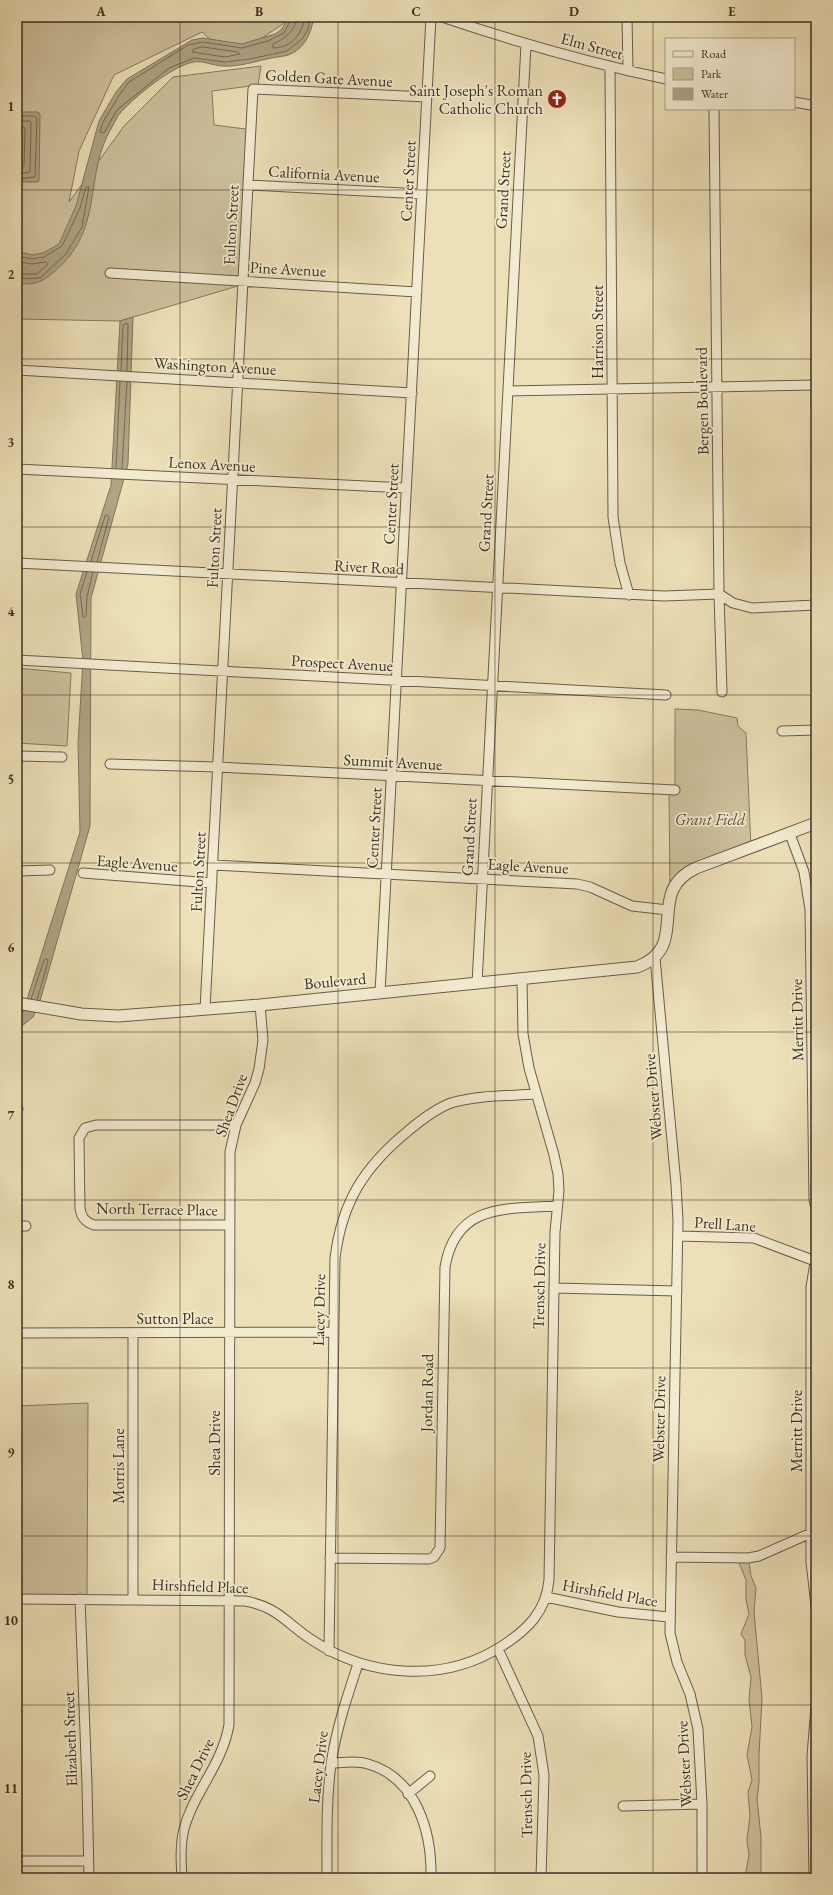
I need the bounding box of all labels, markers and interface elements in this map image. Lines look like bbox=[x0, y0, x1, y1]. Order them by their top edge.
text: A bbox=[95, 3, 106, 20]
text: B bbox=[255, 3, 263, 20]
text: C bbox=[411, 3, 421, 20]
text: D bbox=[569, 3, 579, 20]
text: E bbox=[728, 3, 736, 20]
street label: Elm Street bbox=[559, 28, 625, 64]
legend bbox=[665, 38, 795, 110]
text: Road bbox=[701, 46, 727, 62]
street label: Golden Gate Avenue bbox=[265, 64, 393, 92]
text: Park bbox=[701, 66, 722, 82]
place label: Saint Joseph's Roman Catholic Church bbox=[409, 80, 544, 119]
text: Water bbox=[701, 86, 728, 102]
church icon: Saint Joseph's Roman Catholic Church bbox=[546, 88, 568, 110]
text: 1 bbox=[8, 98, 15, 115]
street label: Center Street bbox=[395, 140, 421, 222]
street label: Grand Street bbox=[490, 150, 516, 230]
street label: California Avenue bbox=[268, 161, 380, 187]
street label: Fulton Street bbox=[218, 184, 244, 266]
street label: Pine Avenue bbox=[249, 257, 327, 281]
text: 2 bbox=[8, 266, 15, 283]
street label: Harrison Street bbox=[587, 285, 608, 379]
street label: Bergen Boulevard bbox=[691, 346, 713, 455]
street label: Washington Avenue bbox=[153, 352, 277, 380]
text: 3 bbox=[8, 434, 15, 451]
street label: Lenox Avenue bbox=[168, 451, 256, 477]
street label: Center Street bbox=[378, 463, 404, 545]
street label: Grand Street bbox=[473, 473, 499, 553]
street label: Fulton Street bbox=[201, 507, 227, 589]
street label: River Road bbox=[333, 555, 406, 579]
text: 4 bbox=[8, 603, 15, 620]
street label: Prospect Avenue bbox=[290, 650, 394, 676]
street label: Summit Avenue bbox=[343, 749, 443, 775]
text: 5 bbox=[8, 771, 14, 788]
street label: Center Street bbox=[361, 787, 387, 869]
street label: Grand Street bbox=[456, 797, 482, 877]
park label: Grant Field bbox=[675, 809, 746, 830]
street label: Fulton Street bbox=[185, 831, 211, 913]
street label: Eagle Avenue bbox=[96, 850, 178, 876]
street label: Eagle Avenue bbox=[487, 853, 569, 879]
text: 6 bbox=[8, 939, 15, 956]
street label: Boulevard bbox=[303, 968, 368, 994]
street label: Merritt Drive bbox=[786, 979, 808, 1061]
street label: Webster Drive bbox=[639, 1053, 667, 1141]
street label: Shea Drive bbox=[210, 1071, 252, 1139]
text: 7 bbox=[8, 1107, 15, 1124]
street label: North Terrace Place bbox=[96, 1197, 218, 1221]
street label: Prell Lane bbox=[693, 1211, 757, 1237]
street label: Trensch Drive bbox=[528, 1243, 550, 1329]
street label: Lacey Drive bbox=[308, 1274, 330, 1346]
text: 8 bbox=[8, 1276, 15, 1293]
street label: Sutton Place bbox=[137, 1308, 213, 1329]
street label: Jordan Road bbox=[416, 1353, 438, 1434]
street label: Webster Drive bbox=[648, 1375, 670, 1463]
street label: Merritt Drive bbox=[786, 1390, 807, 1472]
street label: Shea Drive bbox=[204, 1410, 225, 1476]
street label: Morris Lane bbox=[108, 1428, 129, 1504]
text: 9 bbox=[8, 1444, 15, 1461]
street label: Hirshfield Place bbox=[151, 1574, 249, 1598]
street label: Hirshfield Place bbox=[561, 1574, 659, 1612]
text: 10 bbox=[4, 1612, 18, 1629]
street label: Elizabeth Street bbox=[58, 1691, 82, 1787]
street label: Webster Drive bbox=[671, 1720, 697, 1808]
street label: Lacey Drive bbox=[303, 1730, 333, 1804]
street label: Shea Drive bbox=[171, 1735, 219, 1803]
street label: Trensch Drive bbox=[515, 1752, 537, 1838]
text: 11 bbox=[4, 1780, 18, 1797]

